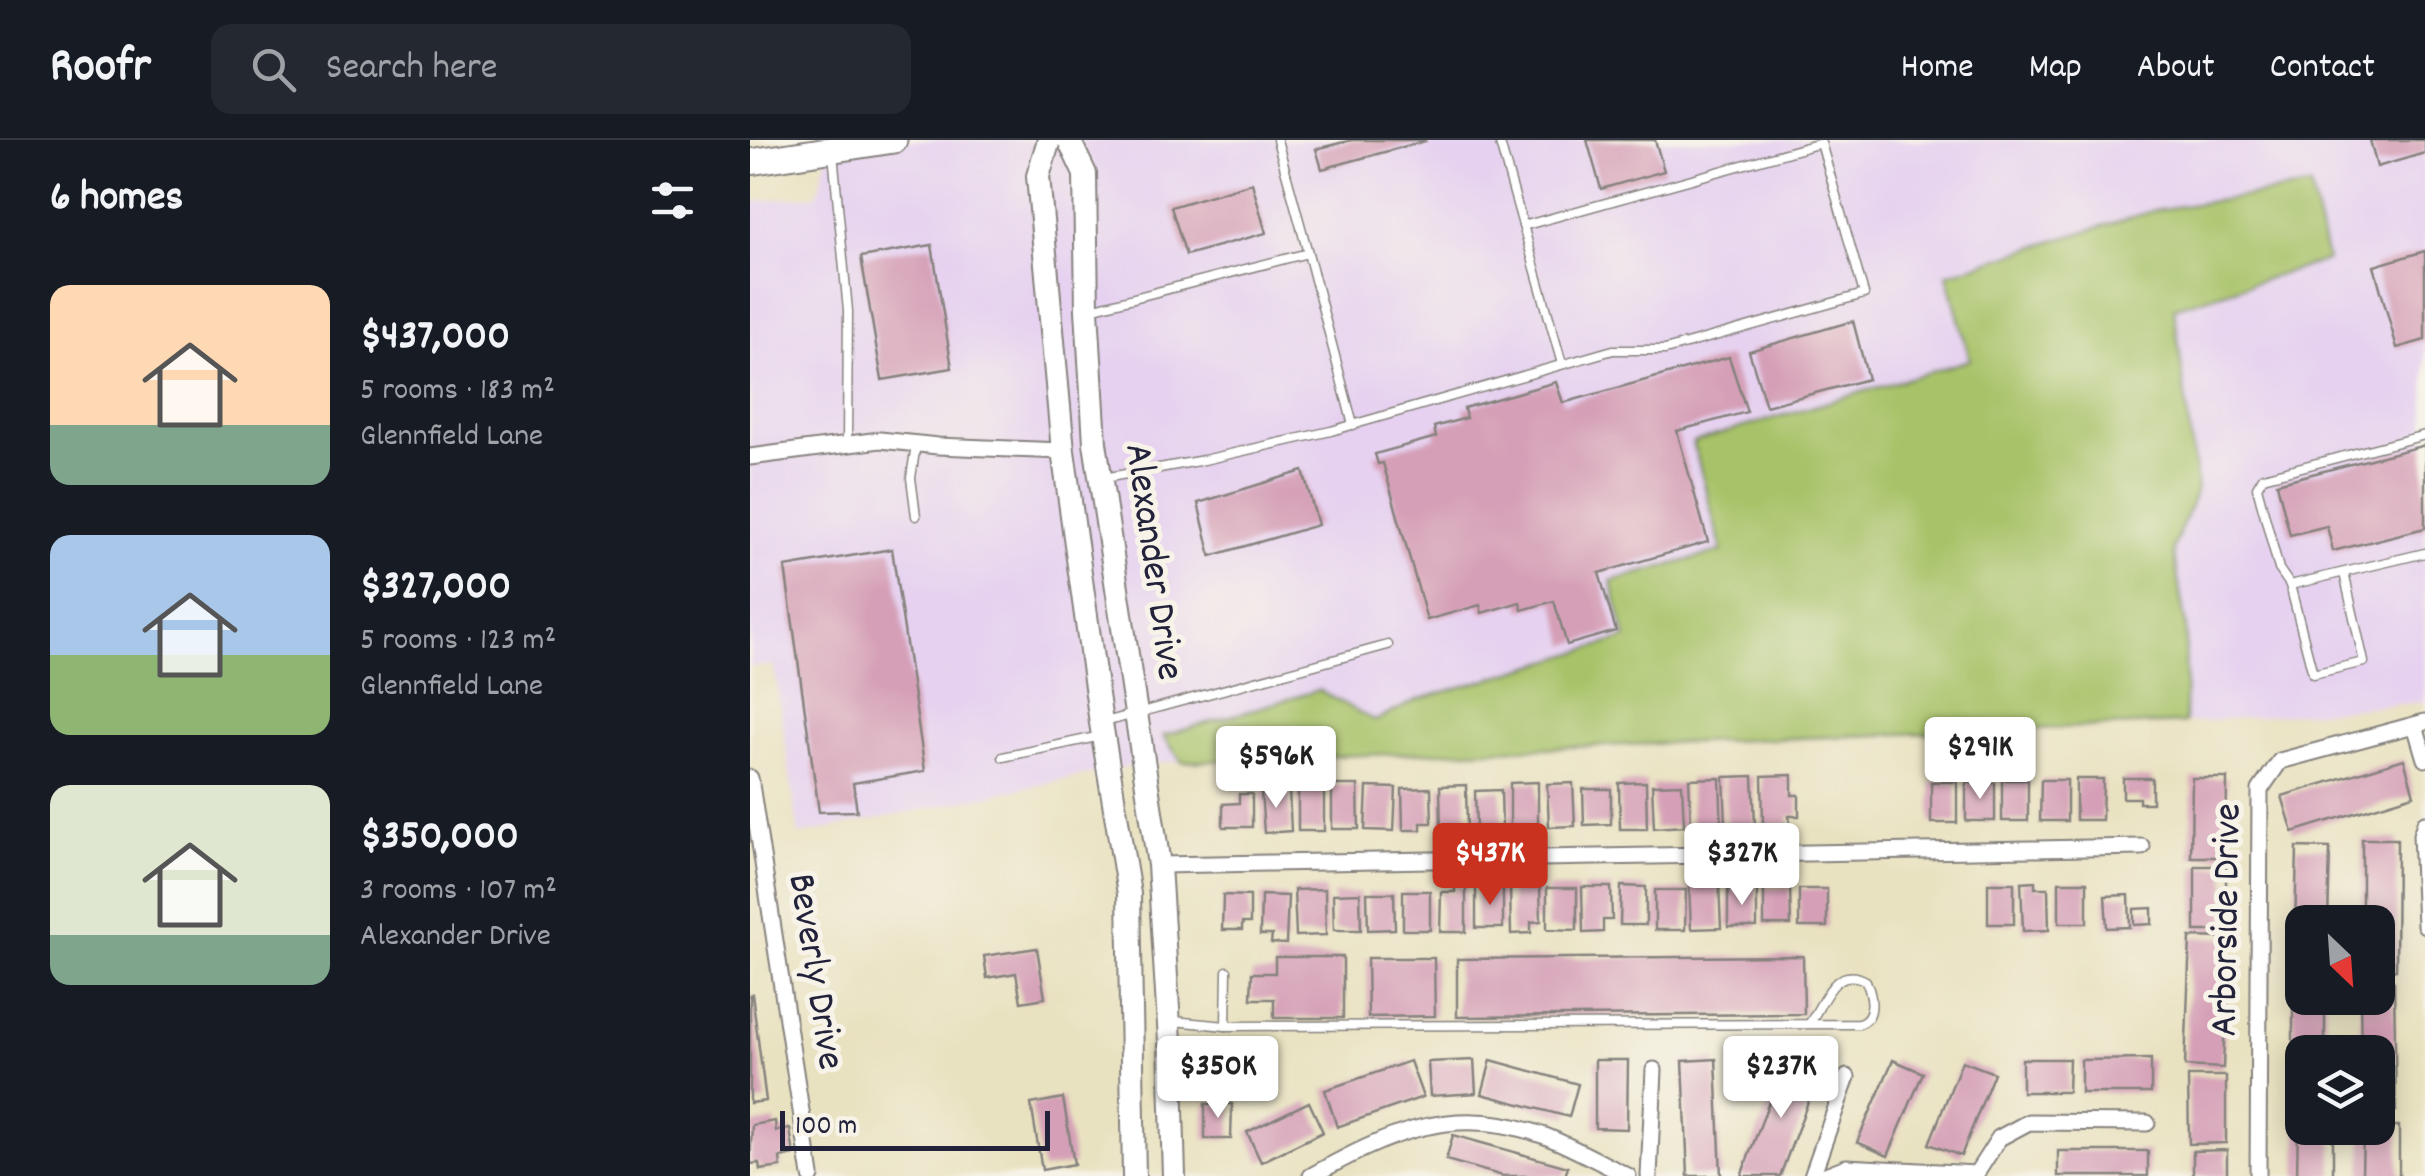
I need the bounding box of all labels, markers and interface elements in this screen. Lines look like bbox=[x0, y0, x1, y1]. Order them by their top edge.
search box bbox=[211, 24, 911, 114]
text: Roofr bbox=[50, 35, 151, 104]
icon: search bbox=[246, 42, 301, 97]
text: Search here bbox=[326, 42, 498, 97]
text: Home bbox=[1901, 44, 1974, 94]
text: Map bbox=[2029, 44, 2082, 94]
text: About bbox=[2137, 44, 2215, 94]
text: Contact bbox=[2270, 44, 2375, 94]
text: 6 homes bbox=[50, 170, 183, 230]
icon: filters bbox=[645, 173, 700, 228]
text: $437,000 bbox=[360, 309, 510, 369]
icon: home bbox=[130, 325, 250, 445]
text: 5 rooms · 183 m² bbox=[360, 369, 555, 415]
text: Glennfield Lane bbox=[360, 415, 543, 461]
street label: Alexander Drive bbox=[1106, 440, 1196, 684]
text: $327,000 bbox=[360, 559, 511, 619]
icon: home bbox=[130, 575, 250, 695]
text: 5 rooms · 123 m² bbox=[360, 619, 556, 665]
text: Glennfield Lane bbox=[360, 665, 543, 711]
pin: $291K bbox=[1910, 717, 2050, 802]
pin: $596K bbox=[1206, 726, 1346, 811]
text: $291K bbox=[1947, 726, 2013, 772]
text: $596K bbox=[1238, 735, 1314, 781]
street label: Arborside Drive bbox=[2198, 803, 2260, 1037]
text: $350,000 bbox=[360, 809, 519, 869]
pin: $437K bbox=[1420, 823, 1560, 908]
pin: $327K bbox=[1672, 823, 1812, 908]
icon: home bbox=[130, 825, 250, 945]
text: $437K bbox=[1455, 832, 1525, 878]
text: $327K bbox=[1706, 832, 1778, 878]
text: 3 rooms · 107 m² bbox=[360, 869, 557, 915]
street label: Beverly Drive bbox=[769, 870, 857, 1074]
north arrow bbox=[2285, 905, 2395, 1015]
map controls bbox=[2285, 905, 2395, 1145]
text: Alexander Drive bbox=[360, 915, 551, 961]
button: layers bbox=[2285, 1035, 2395, 1145]
pin: $350K bbox=[1148, 1036, 1288, 1121]
pin: $237K bbox=[1711, 1036, 1851, 1121]
text: $350K bbox=[1179, 1045, 1257, 1091]
text: $237K bbox=[1745, 1045, 1817, 1091]
scale bar bbox=[780, 1106, 1050, 1150]
text: 100 m bbox=[795, 1108, 857, 1148]

